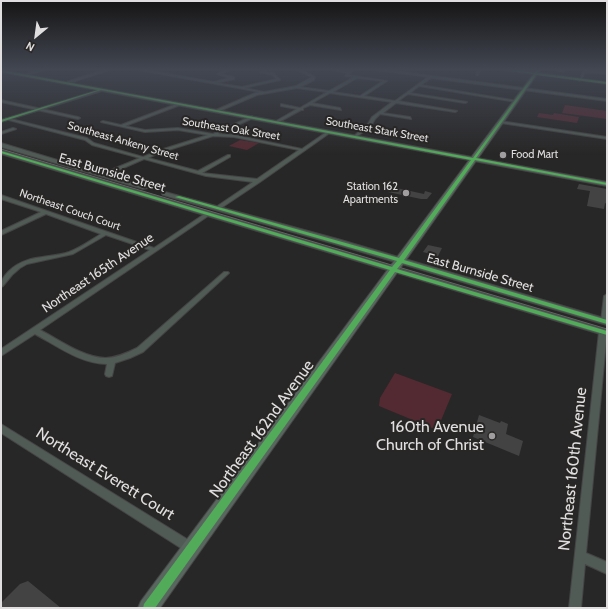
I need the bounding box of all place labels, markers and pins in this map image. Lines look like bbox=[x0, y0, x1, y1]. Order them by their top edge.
place label: Food Mart bbox=[511, 148, 558, 162]
marker: Food Mart bbox=[498, 150, 508, 160]
place label: Station 162 Apartments bbox=[343, 180, 398, 206]
marker: Station 162 Apartments bbox=[401, 188, 411, 198]
place label: 160th Avenue Church of Christ bbox=[376, 417, 484, 455]
marker: 160th Avenue Church of Christ bbox=[487, 431, 497, 441]

